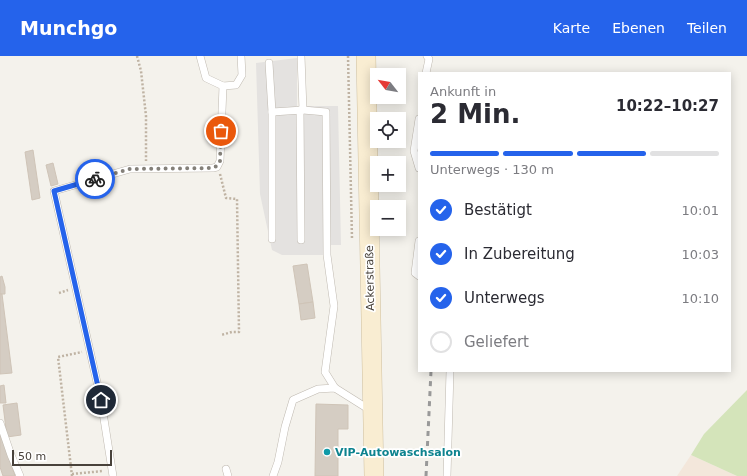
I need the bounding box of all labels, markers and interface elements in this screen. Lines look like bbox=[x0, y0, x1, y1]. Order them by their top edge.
text: Munchgo bbox=[20, 17, 117, 39]
text: Karte bbox=[553, 20, 590, 36]
text: Ebenen bbox=[612, 20, 665, 36]
text: Teilen bbox=[687, 20, 727, 36]
north arrow bbox=[370, 68, 406, 104]
map controls bbox=[370, 68, 406, 236]
text: Ankunft in bbox=[430, 84, 496, 99]
text: 10:22–10:27 bbox=[616, 97, 719, 115]
text: 2 Min. bbox=[430, 99, 520, 129]
button: locate bbox=[370, 112, 406, 148]
pin bbox=[204, 114, 238, 148]
icon: bag bbox=[210, 120, 232, 142]
button: + bbox=[370, 156, 406, 192]
courier bbox=[75, 159, 115, 199]
text: Unterwegs · 130 m bbox=[430, 162, 554, 177]
icon: bike bbox=[84, 168, 106, 190]
icon: check bbox=[430, 199, 452, 221]
button: − bbox=[370, 200, 406, 236]
text: Bestätigt bbox=[464, 201, 532, 219]
text: 10:01 bbox=[682, 203, 719, 218]
icon: check bbox=[430, 243, 452, 265]
street label: Ackerstraße bbox=[363, 245, 377, 311]
text: In Zubereitung bbox=[464, 245, 575, 263]
text: 10:03 bbox=[682, 247, 719, 262]
icon: check bbox=[430, 287, 452, 309]
text: Unterwegs bbox=[464, 289, 545, 307]
text: 10:10 bbox=[682, 291, 719, 306]
text: Geliefert bbox=[464, 333, 529, 351]
pin bbox=[84, 383, 118, 417]
icon: home bbox=[90, 389, 112, 411]
place label: VIP-Autowaschsalon bbox=[335, 446, 461, 459]
marker: VIP-Autowaschsalon bbox=[322, 447, 332, 457]
scale bar bbox=[12, 448, 112, 467]
text: 50 m bbox=[18, 450, 46, 463]

